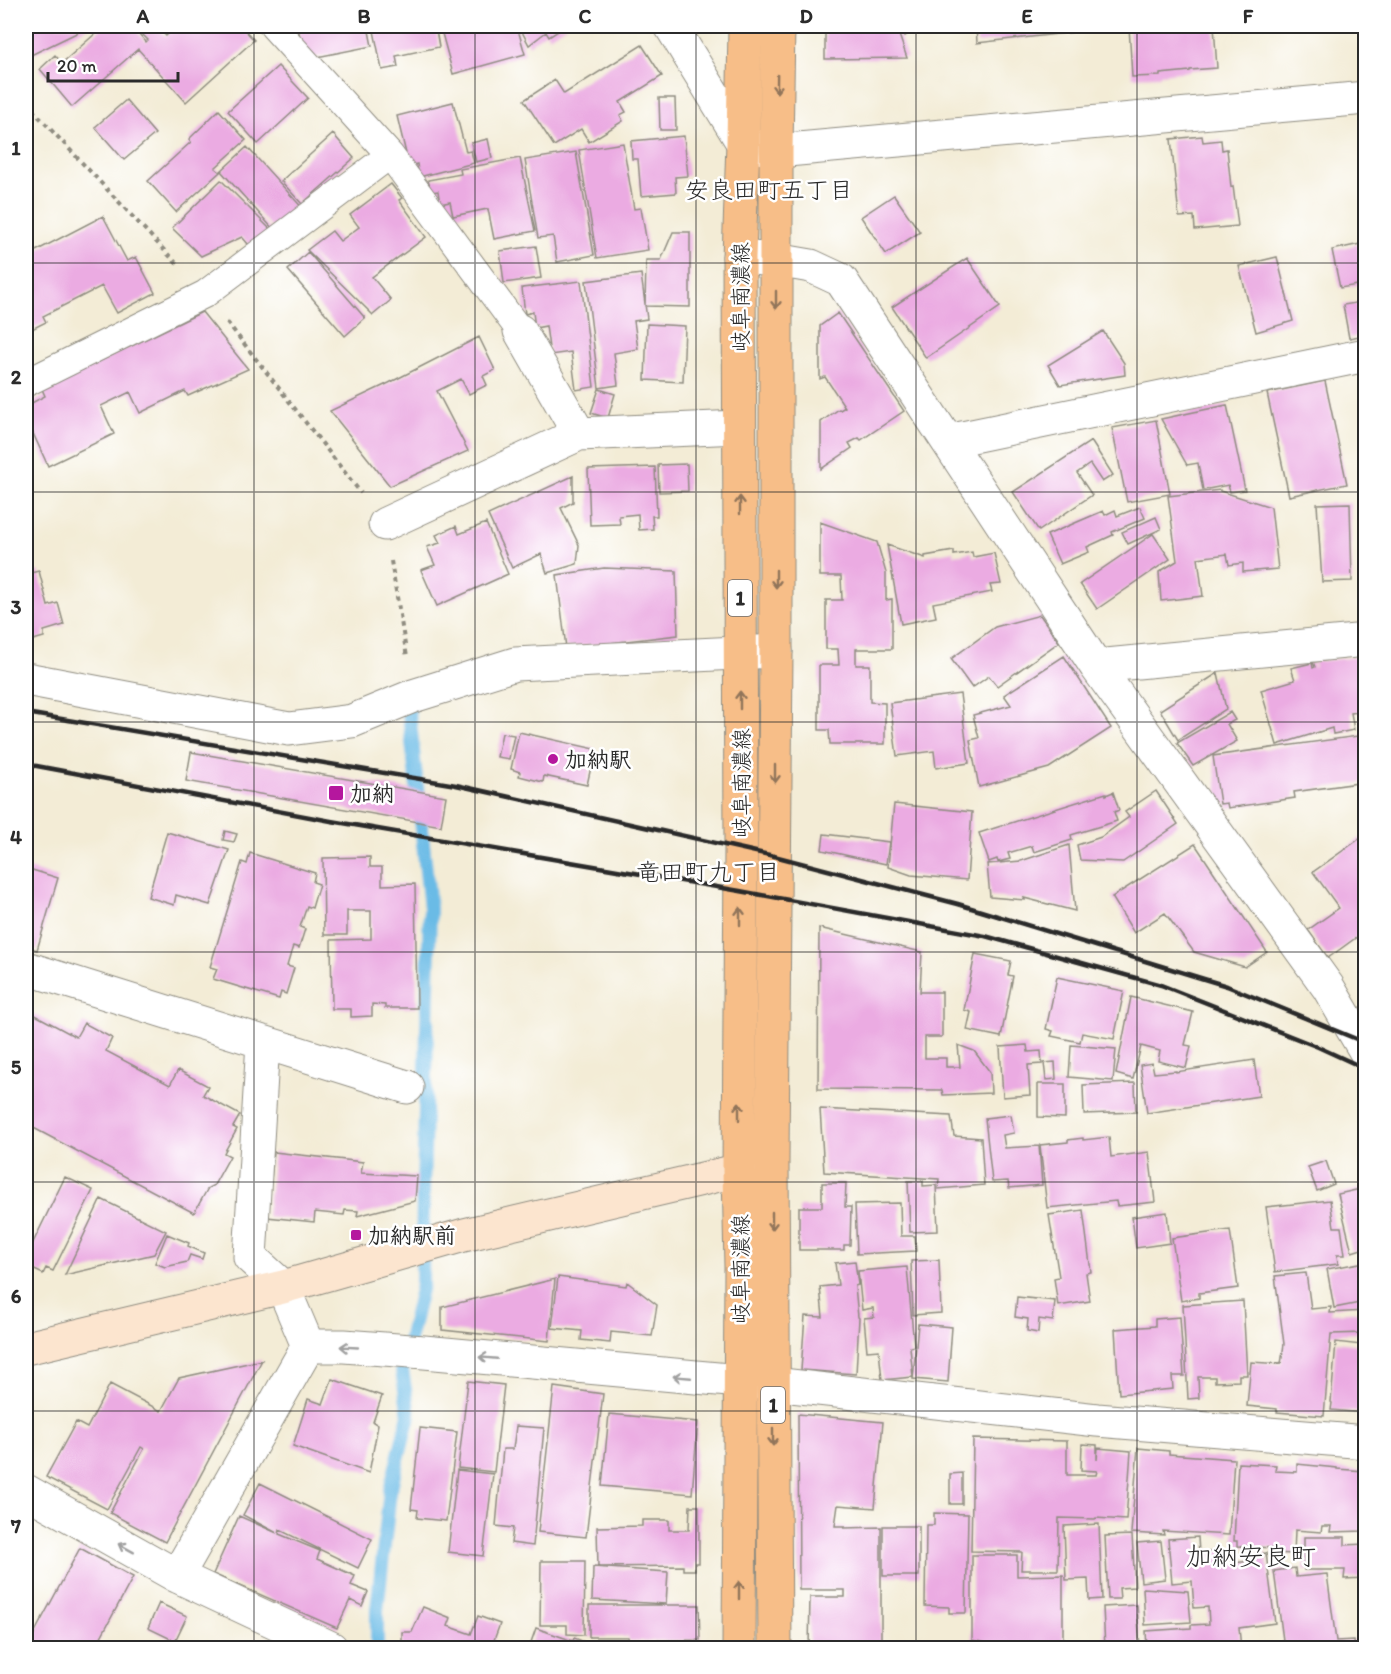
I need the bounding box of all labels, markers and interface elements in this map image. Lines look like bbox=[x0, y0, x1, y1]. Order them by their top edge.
text: A bbox=[136, 4, 150, 28]
text: B bbox=[358, 4, 371, 28]
text: C bbox=[579, 4, 592, 28]
text: D bbox=[799, 4, 813, 28]
text: E bbox=[1021, 4, 1033, 28]
text: F bbox=[1243, 4, 1254, 28]
scale bar bbox=[48, 45, 178, 83]
text: 20 m bbox=[57, 55, 97, 77]
one-way arrow bbox=[771, 73, 783, 93]
text: 1 bbox=[11, 136, 21, 160]
district label: 安良田町五丁目 bbox=[685, 175, 853, 204]
street label: 岐阜南濃線 bbox=[727, 242, 754, 352]
one-way arrow bbox=[770, 289, 782, 309]
text: 2 bbox=[11, 365, 22, 389]
one-way arrow bbox=[734, 496, 746, 516]
one-way arrow bbox=[770, 568, 782, 588]
road number: 1 bbox=[728, 580, 752, 616]
text: 3 bbox=[11, 595, 22, 619]
one-way arrow bbox=[735, 691, 746, 711]
street label: 岐阜南濃線 bbox=[728, 728, 755, 838]
place label: 加納駅 bbox=[565, 746, 631, 773]
marker: 加納駅 bbox=[546, 752, 560, 766]
one-way arrow bbox=[769, 763, 781, 783]
place label: 加納 bbox=[350, 780, 394, 807]
marker: 加納 bbox=[327, 784, 345, 802]
text: 4 bbox=[10, 825, 22, 849]
district label: 竜田町九丁目 bbox=[636, 857, 780, 886]
one-way arrow bbox=[734, 907, 746, 927]
text: 5 bbox=[11, 1055, 22, 1079]
one-way arrow bbox=[733, 1102, 745, 1122]
one-way arrow bbox=[766, 1210, 778, 1230]
street label: 岐阜南濃線 bbox=[727, 1214, 754, 1324]
place label: 加納駅前 bbox=[368, 1222, 456, 1249]
marker: 加納駅前 bbox=[349, 1228, 363, 1242]
text: 6 bbox=[11, 1284, 22, 1308]
one-way arrow bbox=[340, 1341, 360, 1352]
one-way arrow bbox=[478, 1352, 498, 1363]
one-way arrow bbox=[672, 1371, 692, 1382]
road number: 1 bbox=[761, 1387, 785, 1423]
one-way arrow bbox=[767, 1426, 779, 1446]
text: 7 bbox=[10, 1514, 21, 1538]
district label: 加納安良町 bbox=[1186, 1540, 1316, 1572]
one-way arrow bbox=[118, 1542, 135, 1554]
one-way arrow bbox=[733, 1581, 745, 1601]

